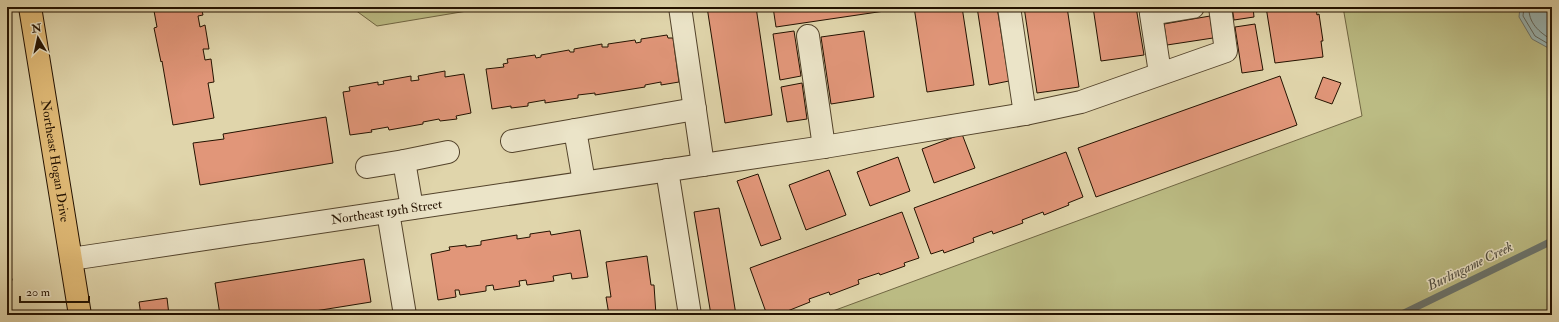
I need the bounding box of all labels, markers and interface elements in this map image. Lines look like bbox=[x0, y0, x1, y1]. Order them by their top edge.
north arrow bbox=[18, 18, 58, 58]
text: N bbox=[30, 21, 44, 36]
street label: Northeast Hogan Drive bbox=[37, 99, 73, 224]
street label: Northeast 19th Street bbox=[330, 196, 443, 228]
water label: Burlingame Creek bbox=[1424, 238, 1516, 294]
scale bar bbox=[20, 278, 89, 304]
text: 20 m bbox=[26, 285, 51, 300]

